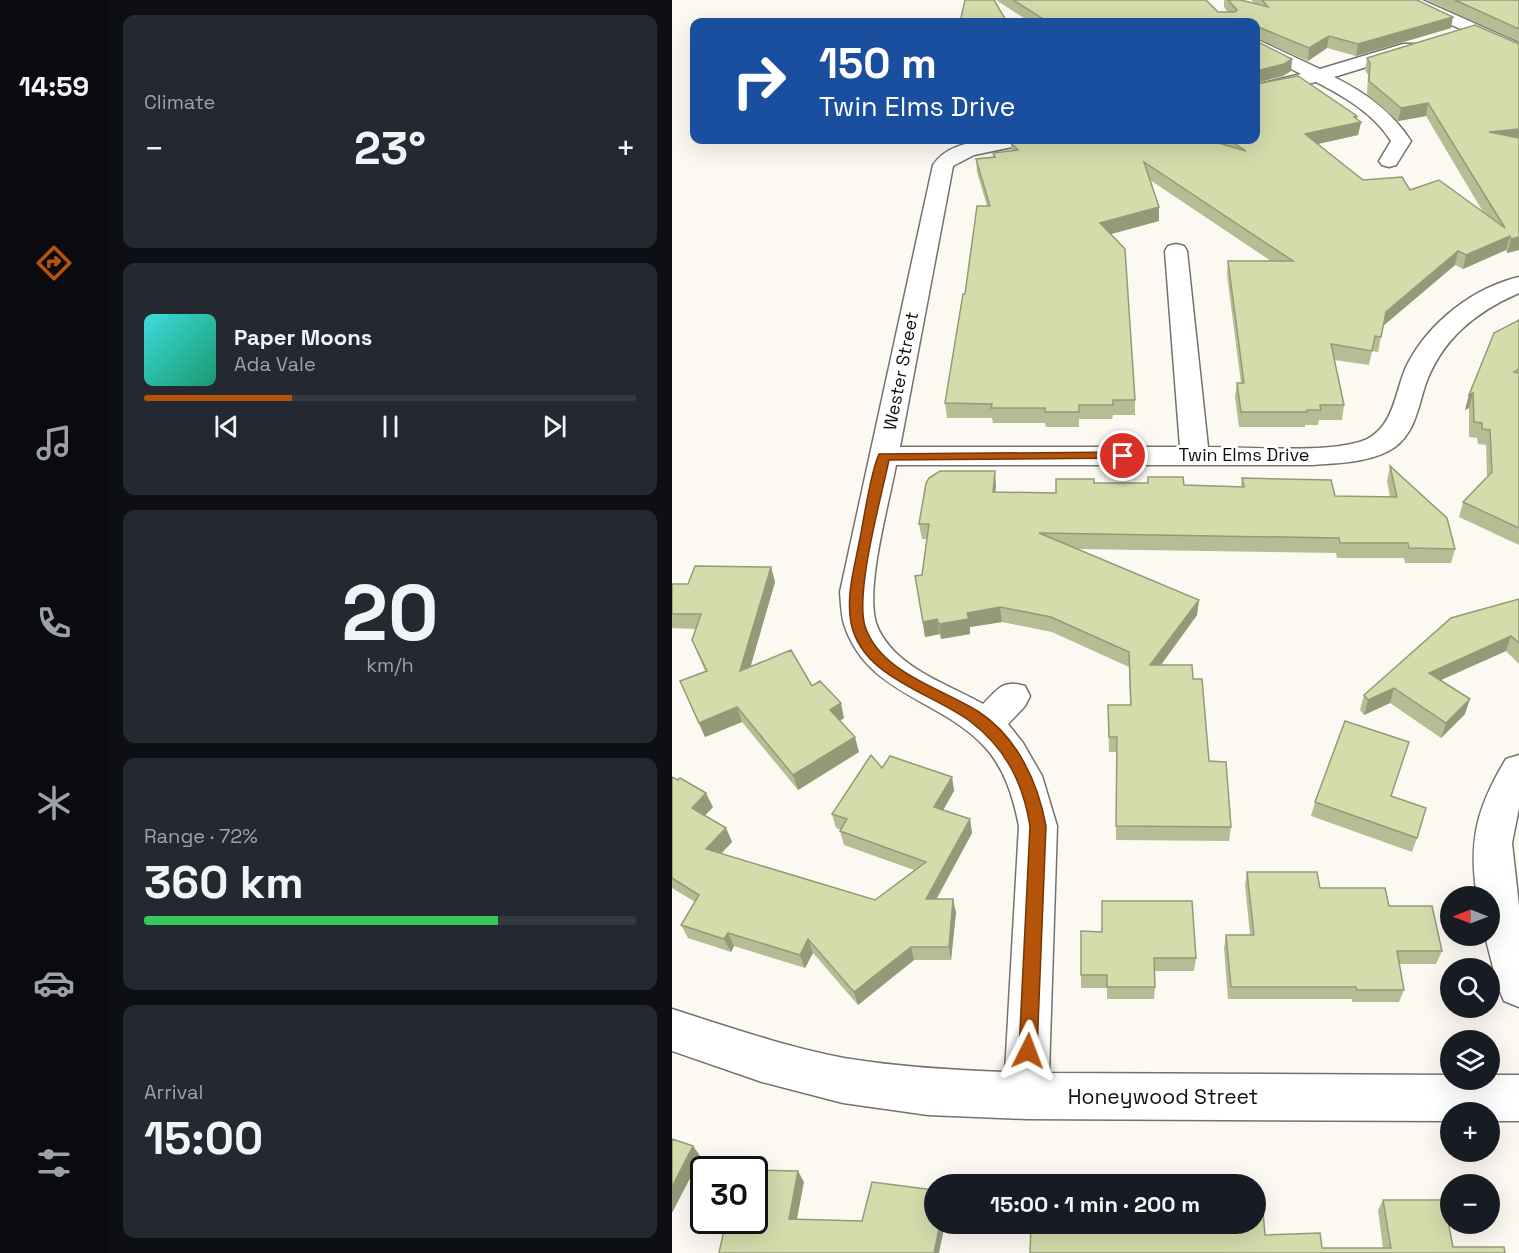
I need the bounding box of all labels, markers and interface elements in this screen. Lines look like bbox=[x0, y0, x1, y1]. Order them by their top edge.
text: 150 m bbox=[819, 37, 937, 90]
icon: right bbox=[720, 42, 798, 120]
text: 14:59 bbox=[19, 69, 89, 104]
text: Climate bbox=[144, 89, 215, 115]
text: Twin Elms Drive bbox=[819, 89, 1015, 124]
text: 23° bbox=[354, 120, 426, 177]
text: − bbox=[144, 128, 164, 170]
text: + bbox=[616, 128, 636, 170]
icon: directions bbox=[33, 242, 75, 284]
street label: Wester Street bbox=[878, 310, 923, 432]
text: Paper Moons bbox=[234, 323, 372, 351]
text: Ada Vale bbox=[234, 351, 316, 377]
icon: previous bbox=[210, 410, 243, 443]
icon: pause bbox=[374, 410, 407, 443]
icon: next bbox=[538, 410, 571, 443]
icon: music bbox=[33, 422, 75, 464]
pin bbox=[1097, 430, 1148, 481]
icon: arrive bbox=[1106, 439, 1139, 472]
street label: Twin Elms Drive bbox=[1179, 443, 1309, 466]
text: 20 bbox=[342, 563, 438, 663]
icon: phone bbox=[33, 602, 75, 644]
text: km/h bbox=[366, 652, 414, 678]
icon: climate bbox=[33, 782, 75, 824]
text: Range · 72% bbox=[144, 823, 258, 849]
text: 360 km bbox=[144, 854, 304, 911]
north arrow bbox=[1440, 886, 1500, 946]
map controls bbox=[1440, 886, 1500, 1234]
button: search bbox=[1440, 958, 1500, 1018]
icon: car bbox=[33, 962, 75, 1004]
position arrow bbox=[996, 1019, 1060, 1083]
button: layers bbox=[1440, 1030, 1500, 1090]
text: Arrival bbox=[144, 1079, 203, 1105]
street label: Honeywood Street bbox=[1068, 1083, 1258, 1110]
button: + bbox=[1440, 1102, 1500, 1162]
text: 15:00 bbox=[144, 1110, 263, 1167]
icon: filters bbox=[33, 1142, 75, 1184]
speed limit sign: 30 bbox=[690, 1156, 768, 1234]
button: − bbox=[1440, 1174, 1500, 1234]
text: 15:00 · 1 min · 200 m bbox=[990, 1190, 1200, 1218]

